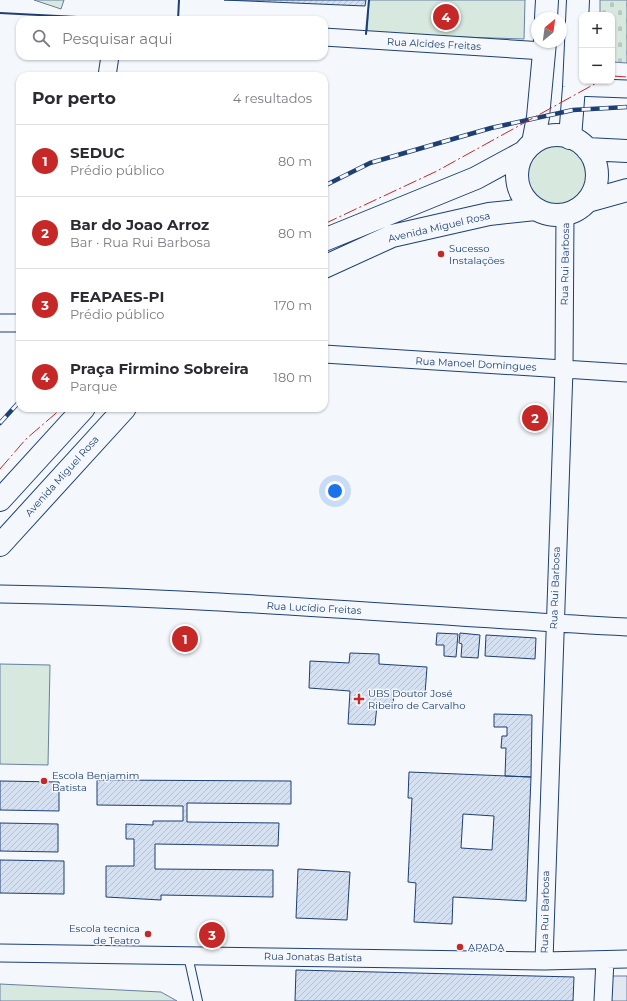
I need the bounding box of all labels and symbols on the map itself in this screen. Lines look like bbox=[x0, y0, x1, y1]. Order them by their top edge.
pin: 4 bbox=[433, 2, 459, 32]
north arrow bbox=[531, 12, 567, 48]
street label: Rua Alcides Freitas bbox=[387, 35, 482, 53]
street label: Avenida Miguel Rosa bbox=[387, 209, 491, 245]
street label: Rua Rui Barbosa bbox=[558, 222, 572, 306]
place label: Sucesso Instalações bbox=[449, 242, 505, 267]
marker: Sucesso Instalações bbox=[436, 249, 446, 259]
street label: Rua Manoel Domingues bbox=[415, 354, 537, 374]
pin: 2 bbox=[522, 403, 548, 433]
street label: Avenida Miguel Rosa bbox=[22, 433, 102, 519]
your location bbox=[325, 481, 345, 501]
street label: Rua Rui Barbosa bbox=[547, 546, 563, 630]
street label: Rua Lucídio Freitas bbox=[266, 599, 362, 617]
pin: 1 bbox=[172, 624, 198, 654]
place label: UBS Doutor José Ribeiro de Carvalho bbox=[368, 687, 466, 712]
marker: UBS Doutor José Ribeiro de Carvalho bbox=[353, 693, 365, 705]
place label: Escola Benjamim Batista bbox=[52, 769, 139, 794]
marker: Escola Benjamim Batista bbox=[39, 776, 49, 786]
street label: Rua Rui Barbosa bbox=[538, 870, 552, 954]
pin: 3 bbox=[199, 920, 225, 950]
place label: Escola tecnica de Teatro bbox=[69, 922, 140, 947]
marker: Escola tecnica de Teatro bbox=[143, 929, 153, 939]
place label: APADA bbox=[468, 941, 505, 954]
marker: APADA bbox=[455, 942, 465, 952]
street label: Rua Jonatas Batista bbox=[264, 950, 362, 964]

